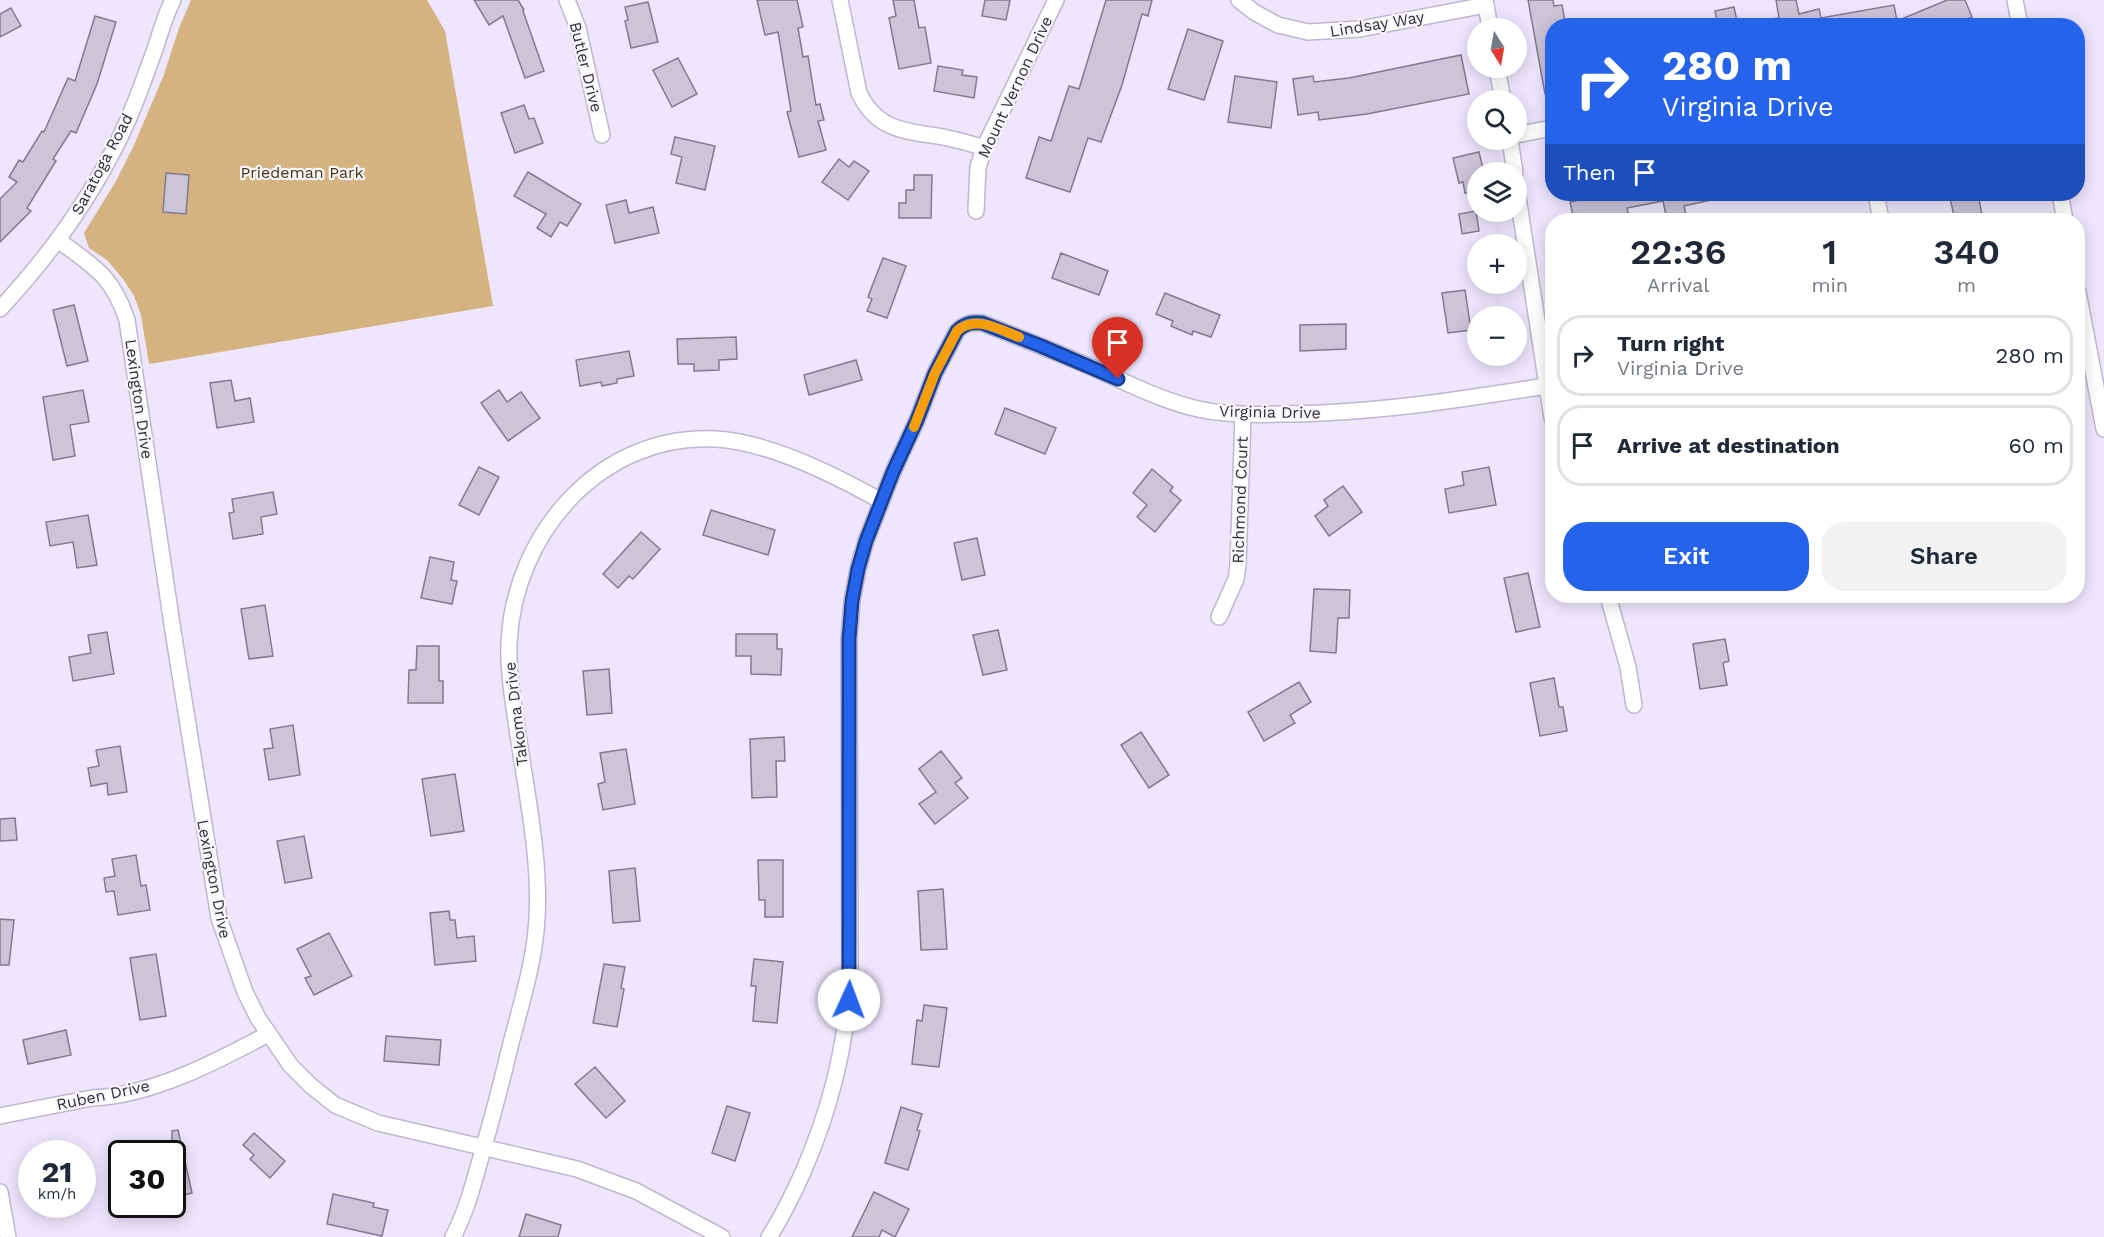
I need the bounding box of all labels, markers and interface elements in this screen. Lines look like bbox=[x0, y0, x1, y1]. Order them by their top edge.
street label: Lindsay Way bbox=[1328, 7, 1426, 41]
street label: Mount Vernon Drive bbox=[974, 13, 1056, 161]
north arrow bbox=[1467, 18, 1527, 78]
map controls bbox=[1467, 18, 1527, 366]
street label: Butler Drive bbox=[566, 20, 606, 114]
text: 280 m bbox=[1662, 41, 1792, 90]
icon: right bbox=[1563, 42, 1641, 120]
button: search bbox=[1467, 90, 1527, 150]
text: Virginia Drive bbox=[1662, 91, 1833, 123]
street label: Saratoga Road bbox=[67, 110, 137, 218]
icon: arrive bbox=[1628, 156, 1661, 189]
text: Then bbox=[1563, 160, 1616, 185]
button: layers bbox=[1467, 162, 1527, 222]
park label: Priedeman Park bbox=[240, 163, 364, 182]
text: 22:36 bbox=[1630, 231, 1727, 273]
text: 1 bbox=[1822, 231, 1837, 273]
text: 340 bbox=[1933, 231, 2000, 273]
button: + bbox=[1467, 234, 1527, 294]
text: Arrival bbox=[1647, 273, 1709, 297]
text: min bbox=[1811, 273, 1848, 297]
text: m bbox=[1957, 273, 1976, 297]
button: − bbox=[1467, 306, 1527, 366]
pin bbox=[1092, 317, 1143, 379]
icon: arrive bbox=[1101, 326, 1134, 359]
text: Turn right bbox=[1617, 331, 1724, 356]
street label: Lexington Drive bbox=[121, 338, 157, 460]
icon: right bbox=[1566, 339, 1599, 372]
text: 280 m bbox=[1995, 343, 2064, 368]
text: Virginia Drive bbox=[1617, 356, 1744, 380]
street label: Virginia Drive bbox=[1219, 402, 1321, 422]
icon: arrive bbox=[1566, 429, 1599, 462]
text: Arrive at destination bbox=[1617, 433, 1840, 458]
text: 60 m bbox=[2008, 433, 2064, 458]
street label: Richmond Court bbox=[1228, 436, 1252, 564]
button: Exit bbox=[1563, 522, 1809, 591]
button: Share bbox=[1821, 522, 2067, 591]
street label: Takoma Drive bbox=[500, 661, 532, 767]
street label: Lexington Drive bbox=[193, 818, 235, 940]
position arrow bbox=[817, 968, 881, 1032]
street label: Ruben Drive bbox=[55, 1076, 151, 1114]
speed limit sign: 30 bbox=[108, 1140, 186, 1218]
text: 21 bbox=[42, 1154, 72, 1189]
text: km/h bbox=[38, 1185, 76, 1203]

